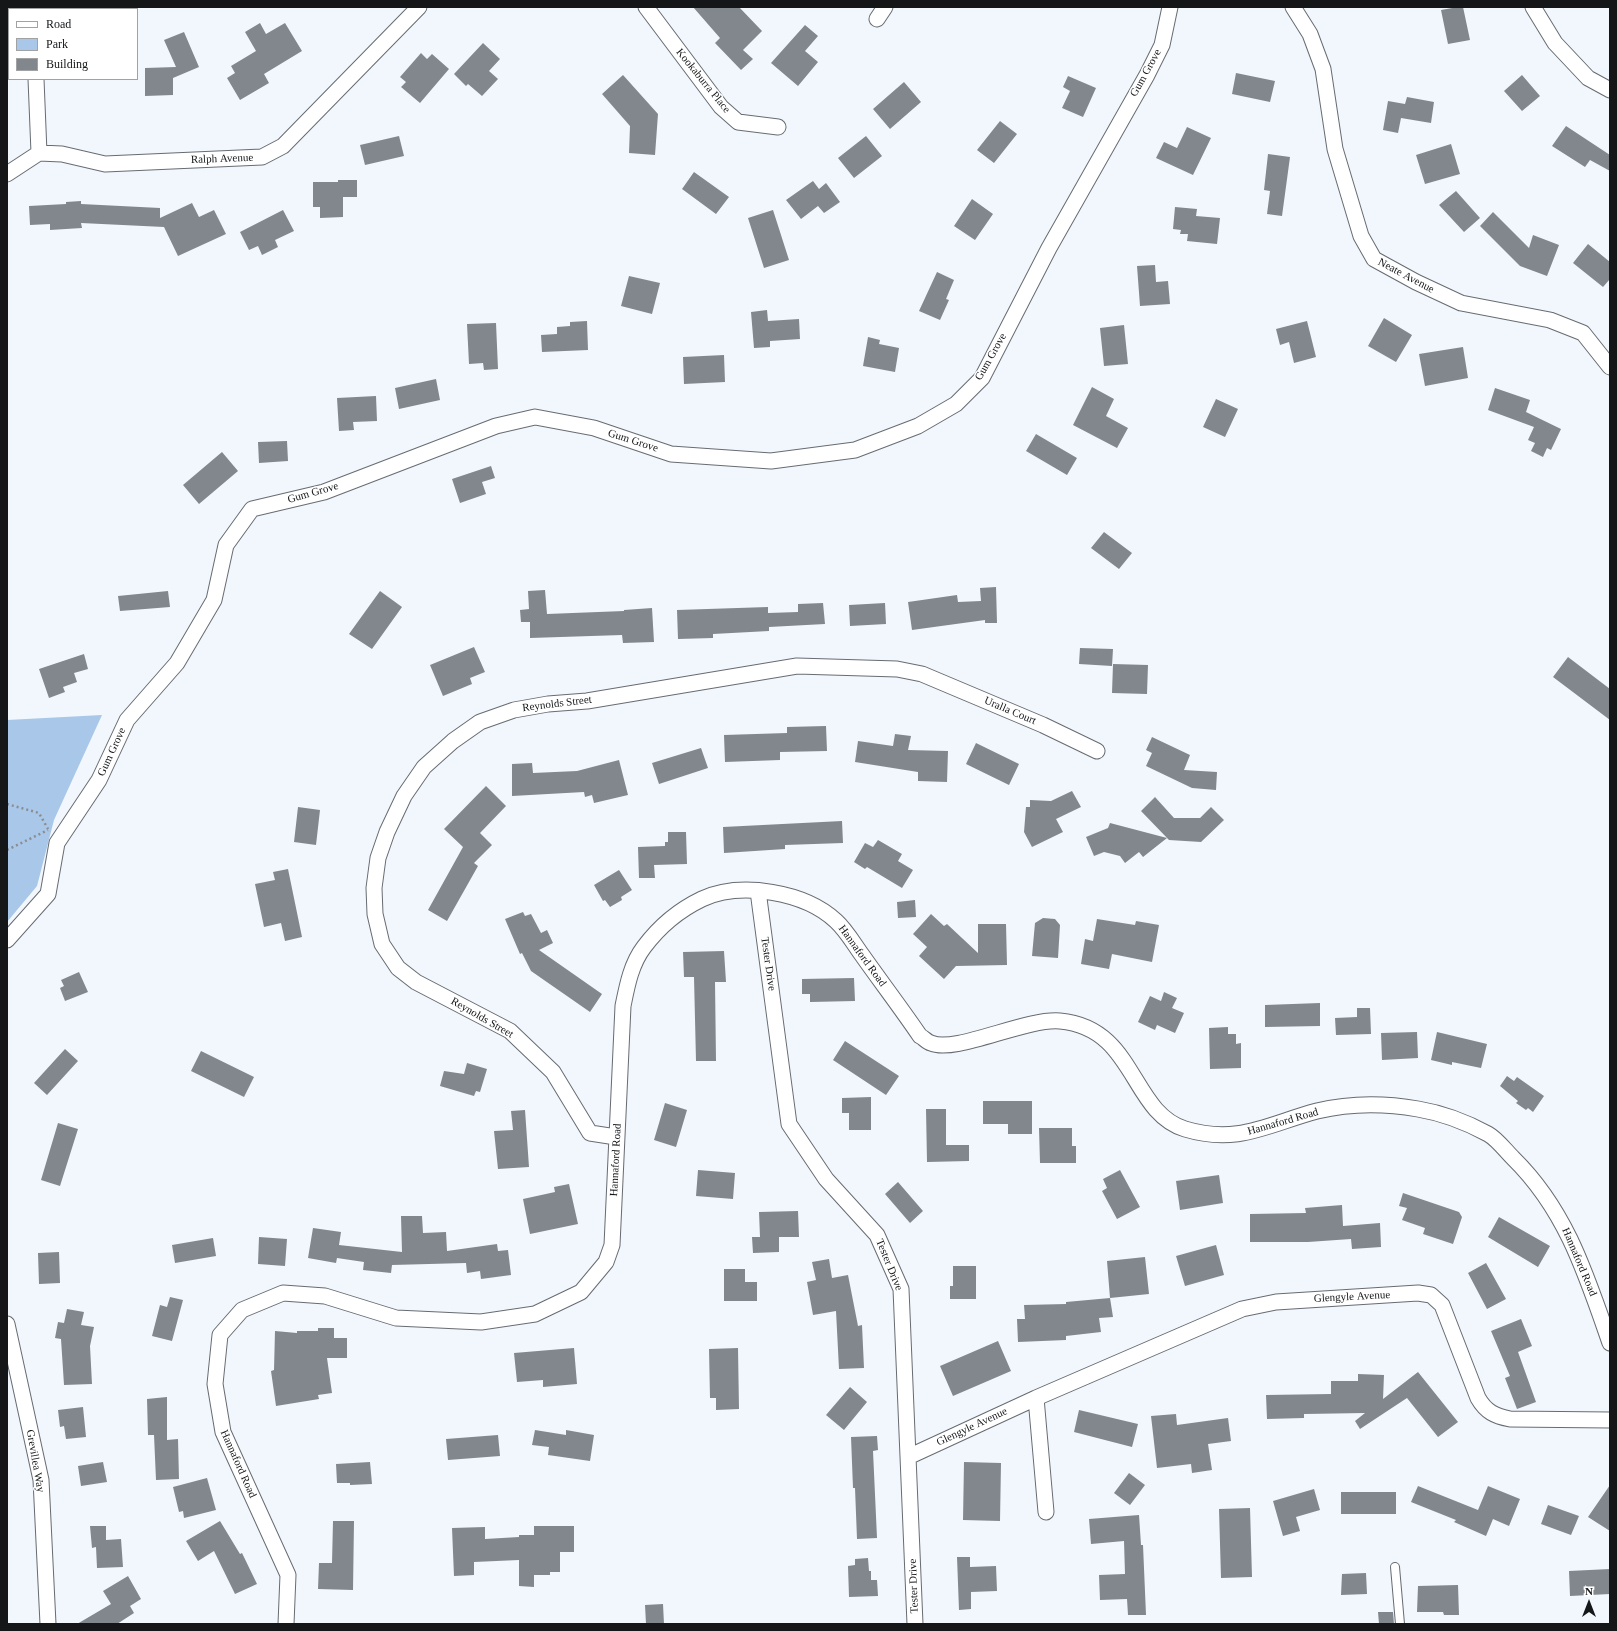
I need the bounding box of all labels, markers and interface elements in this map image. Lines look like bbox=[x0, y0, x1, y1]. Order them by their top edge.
legend bbox=[8, 8, 138, 80]
text: Road bbox=[46, 17, 71, 31]
text: Park bbox=[46, 37, 68, 51]
street label: Kookaburra Place bbox=[673, 46, 733, 116]
street label: Gum Grove bbox=[1128, 47, 1164, 99]
text: Building bbox=[46, 57, 88, 71]
street label: Ralph Avenue bbox=[191, 151, 253, 167]
street label: Neate Avenue bbox=[1376, 256, 1436, 296]
street label: Gum Grove bbox=[972, 331, 1010, 383]
street label: Gum Grove bbox=[606, 427, 660, 455]
street label: Gum Grove bbox=[286, 479, 340, 507]
street label: Reynolds Street bbox=[521, 693, 593, 715]
street label: Uralla Court bbox=[982, 694, 1038, 728]
street label: Gum Grove bbox=[95, 726, 129, 778]
street label: Hannaford Road bbox=[835, 923, 889, 989]
street label: Tester Drive bbox=[758, 936, 778, 992]
street label: Reynolds Street bbox=[448, 995, 516, 1041]
street label: Hannaford Road bbox=[1246, 1106, 1320, 1138]
street label: Hannaford Road bbox=[607, 1123, 625, 1197]
street label: Hannaford Road bbox=[1559, 1226, 1599, 1298]
street label: Tester Drive bbox=[873, 1237, 905, 1293]
street label: Glengyle Avenue bbox=[1313, 1288, 1391, 1306]
street label: Glengyle Avenue bbox=[935, 1405, 1009, 1449]
street label: Hannaford Road bbox=[217, 1428, 259, 1500]
street label: Grevillea Way bbox=[23, 1429, 47, 1493]
street label: Tester Drive bbox=[906, 1559, 922, 1613]
north arrow bbox=[1569, 1583, 1609, 1623]
text: N bbox=[1585, 1585, 1593, 1597]

